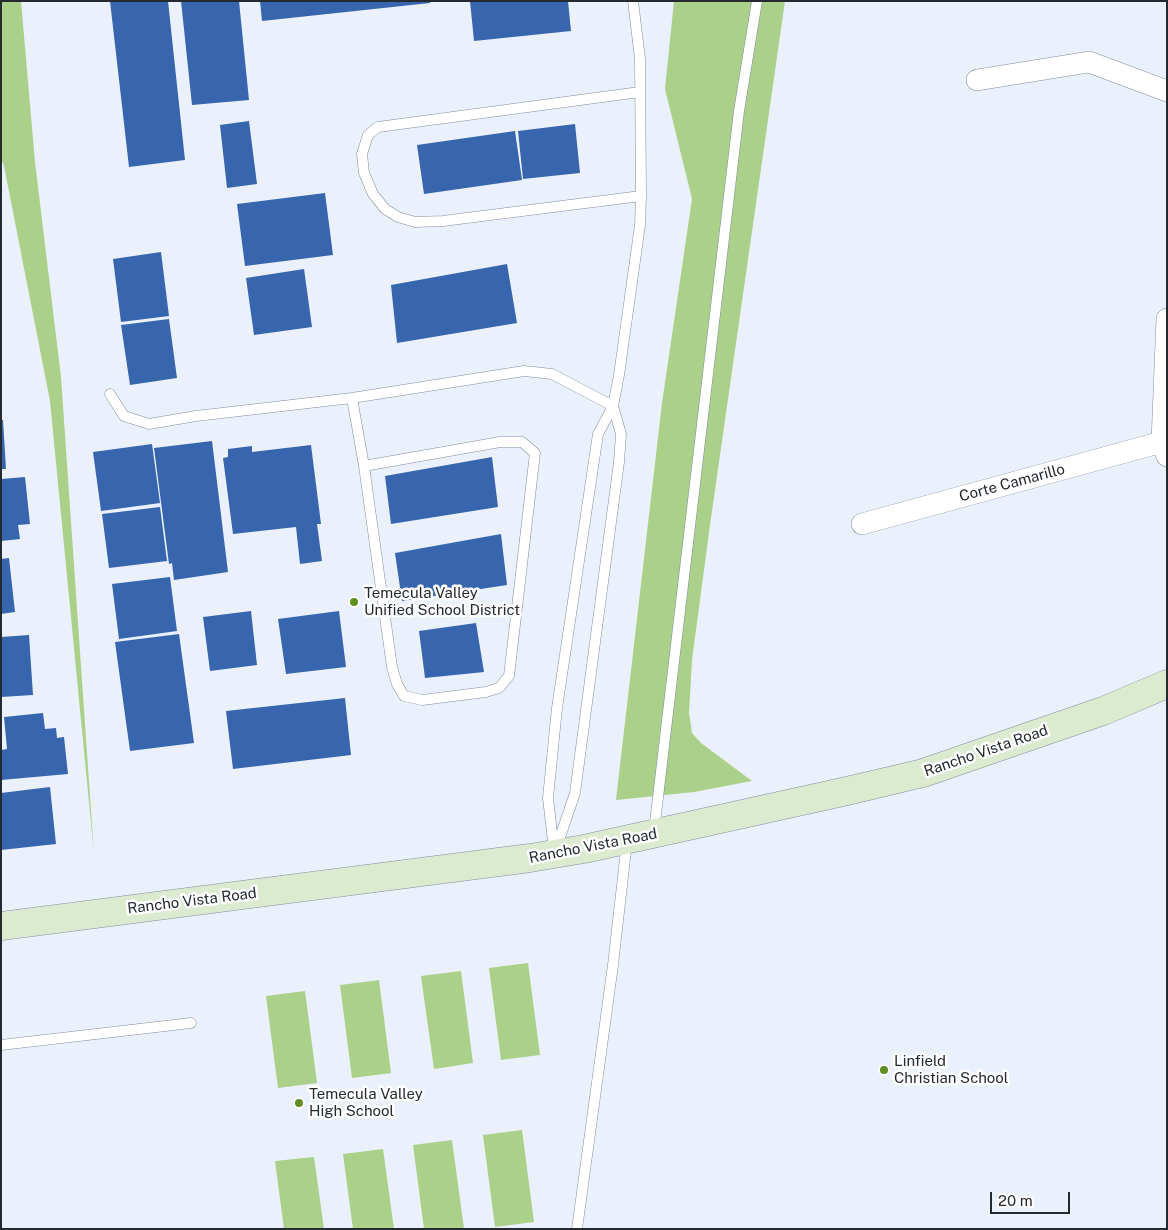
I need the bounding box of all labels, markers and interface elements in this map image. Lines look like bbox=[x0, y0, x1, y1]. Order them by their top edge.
street label: Corte Camarillo bbox=[957, 460, 1067, 506]
place label: Temecula Valley Unified School District bbox=[364, 584, 520, 619]
marker: Temecula Valley Unified School District bbox=[348, 596, 360, 608]
street label: Rancho Vista Road bbox=[921, 721, 1051, 781]
street label: Rancho Vista Road bbox=[527, 825, 659, 867]
street label: Rancho Vista Road bbox=[126, 884, 258, 918]
place label: Linfield Christian School bbox=[894, 1052, 1008, 1087]
marker: Linfield Christian School bbox=[878, 1064, 890, 1076]
place label: Temecula Valley High School bbox=[309, 1085, 423, 1120]
marker: Temecula Valley High School bbox=[293, 1097, 305, 1109]
scale bar bbox=[993, 1182, 1073, 1214]
text: 20 m bbox=[998, 1192, 1033, 1209]

